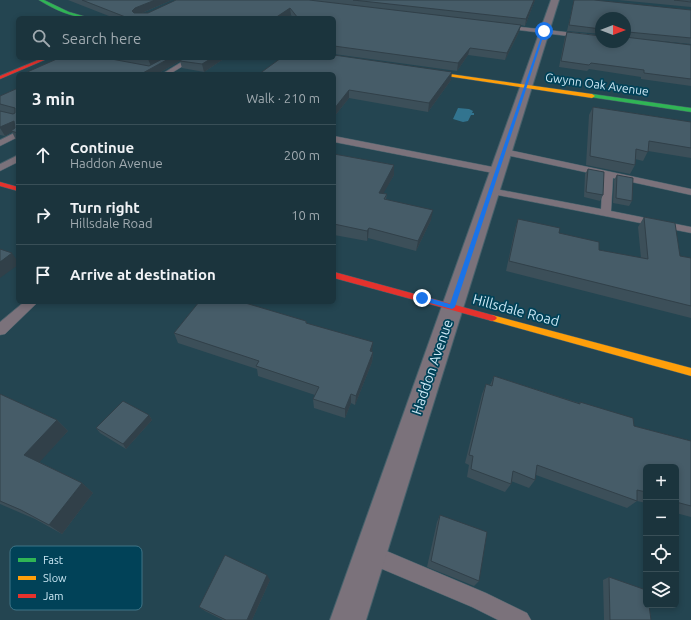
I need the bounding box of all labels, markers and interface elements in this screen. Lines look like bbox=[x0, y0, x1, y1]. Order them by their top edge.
north arrow bbox=[595, 12, 631, 48]
search box bbox=[16, 16, 336, 60]
route start bbox=[535, 22, 553, 40]
icon: search bbox=[30, 27, 52, 49]
text: Search here bbox=[62, 30, 141, 47]
street label: Gwynn Oak Avenue bbox=[544, 70, 650, 98]
text: 3 min bbox=[32, 89, 75, 108]
text: Walk · 210 m bbox=[246, 91, 320, 105]
text: Continue bbox=[70, 139, 134, 156]
icon: ahead bbox=[32, 144, 54, 166]
text: 200 m bbox=[284, 148, 320, 162]
text: Haddon Avenue bbox=[70, 156, 163, 170]
text: Turn right bbox=[70, 199, 140, 216]
icon: right bbox=[32, 204, 54, 226]
text: 10 m bbox=[291, 208, 320, 222]
text: Hillsdale Road bbox=[70, 216, 153, 230]
icon: arrive bbox=[32, 264, 54, 286]
text: Arrive at destination bbox=[70, 266, 216, 283]
route end bbox=[413, 289, 431, 307]
street label: Hillsdale Road bbox=[471, 291, 561, 329]
street label: Haddon Avenue bbox=[408, 317, 456, 417]
map controls bbox=[643, 464, 679, 608]
button: + bbox=[643, 464, 679, 500]
button: − bbox=[643, 500, 679, 536]
button: locate bbox=[643, 536, 679, 572]
legend bbox=[10, 546, 142, 610]
text: Fast bbox=[43, 554, 64, 566]
text: Slow bbox=[43, 572, 67, 584]
button: layers bbox=[643, 572, 679, 608]
text: Jam bbox=[43, 590, 64, 602]

